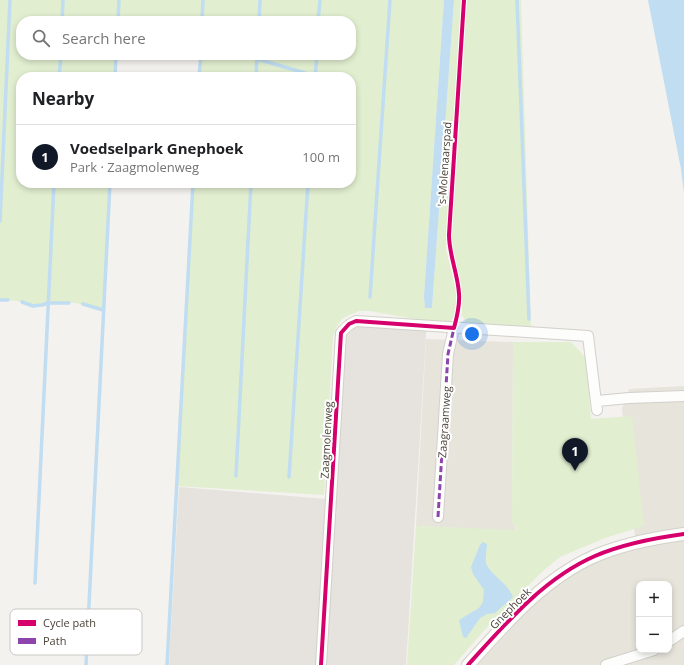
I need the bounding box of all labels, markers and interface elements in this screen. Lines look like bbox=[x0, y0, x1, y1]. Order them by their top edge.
search box bbox=[16, 16, 356, 60]
icon: search bbox=[30, 27, 52, 49]
text: Search here bbox=[62, 28, 146, 48]
text: Nearby bbox=[32, 87, 94, 110]
street label: 's-Molenaarspad bbox=[434, 121, 454, 207]
text: Voedselpark Gnephoek bbox=[70, 138, 243, 158]
text: 1 bbox=[41, 148, 49, 166]
text: 100 m bbox=[302, 148, 340, 166]
text: Park · Zaagmolenweg bbox=[70, 158, 199, 176]
your location bbox=[462, 324, 482, 344]
street label: Zaagraamweg bbox=[434, 386, 454, 458]
street label: Zaagmolenweg bbox=[316, 401, 336, 479]
pin: 1 bbox=[562, 438, 588, 471]
map controls bbox=[636, 581, 672, 653]
button: + bbox=[636, 581, 672, 617]
street label: Gnephoek bbox=[486, 584, 534, 632]
legend bbox=[10, 609, 142, 655]
text: Cycle path bbox=[43, 615, 96, 630]
button: − bbox=[636, 617, 672, 653]
text: Path bbox=[43, 633, 66, 648]

